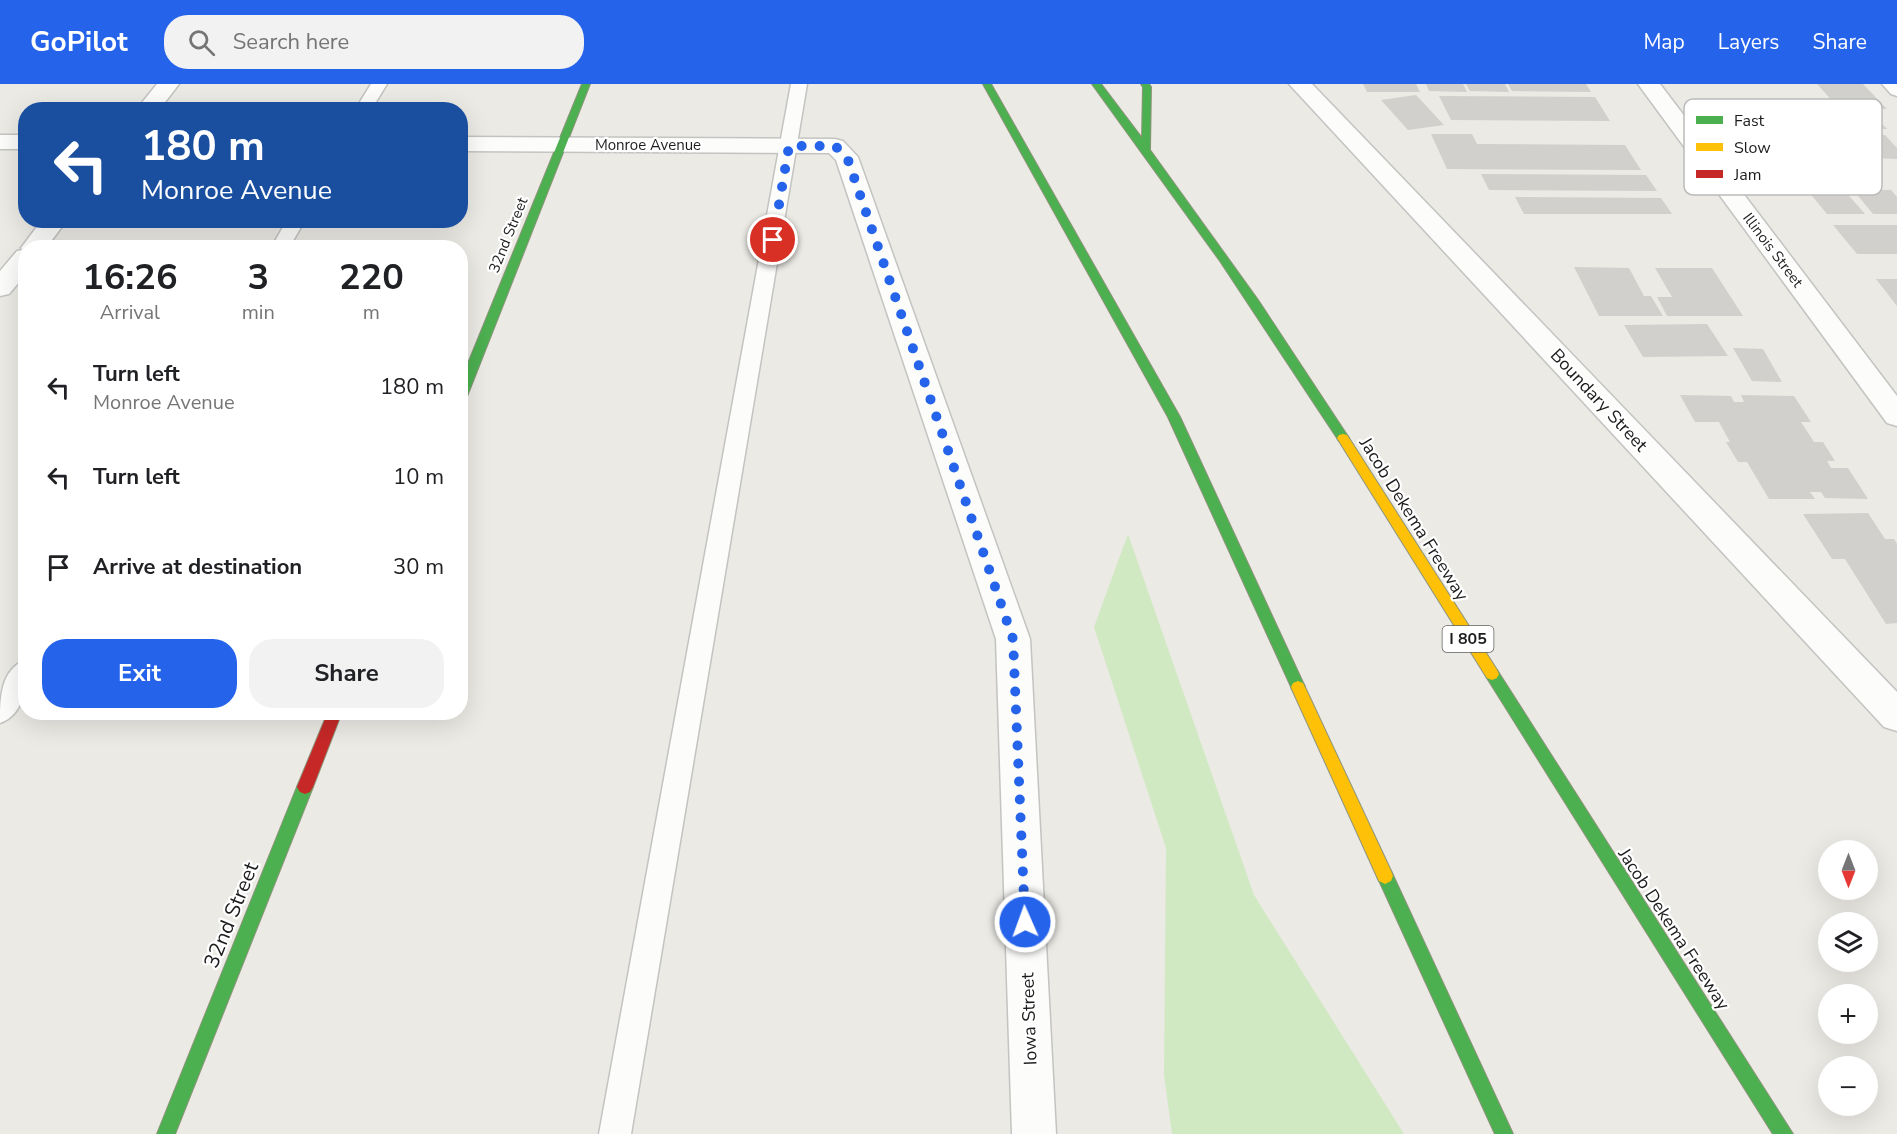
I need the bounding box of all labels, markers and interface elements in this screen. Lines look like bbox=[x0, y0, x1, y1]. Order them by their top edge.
search box bbox=[164, 15, 584, 69]
text: GoPilot bbox=[30, 23, 128, 61]
icon: search bbox=[185, 26, 218, 59]
text: Search here bbox=[233, 27, 349, 57]
text: Map bbox=[1643, 28, 1685, 56]
text: Layers bbox=[1718, 28, 1779, 56]
text: Share bbox=[1812, 28, 1867, 56]
legend bbox=[1684, 99, 1882, 195]
text: Fast bbox=[1734, 110, 1765, 132]
text: 180 m bbox=[141, 118, 265, 175]
icon: left bbox=[42, 126, 120, 204]
street label: Monroe Avenue bbox=[595, 135, 701, 155]
text: Slow bbox=[1734, 137, 1771, 159]
text: Jam bbox=[1733, 164, 1761, 186]
text: Monroe Avenue bbox=[141, 172, 332, 209]
street label: 32nd Street bbox=[484, 193, 533, 276]
street label: Illinois Street bbox=[1738, 209, 1808, 292]
pin bbox=[747, 214, 798, 265]
icon: arrive bbox=[756, 223, 789, 256]
text: 16:26 bbox=[82, 253, 178, 302]
text: 3 bbox=[247, 253, 269, 302]
text: 220 bbox=[339, 253, 404, 302]
text: Arrival bbox=[100, 299, 160, 326]
text: min bbox=[242, 299, 275, 326]
text: m bbox=[363, 299, 380, 326]
street label: Boundary Street bbox=[1545, 343, 1653, 457]
text: Turn left bbox=[93, 359, 180, 389]
icon: left bbox=[42, 371, 75, 404]
text: 180 m bbox=[380, 372, 444, 402]
text: Monroe Avenue bbox=[93, 389, 235, 416]
street label: Jacob Dekema Freeway bbox=[1353, 432, 1474, 606]
icon: left bbox=[42, 461, 75, 494]
text: Turn left bbox=[93, 462, 180, 492]
text: 10 m bbox=[393, 462, 444, 492]
icon: arrive bbox=[42, 551, 75, 584]
text: Arrive at destination bbox=[93, 552, 302, 582]
text: 30 m bbox=[393, 552, 444, 582]
road number: I 805 bbox=[1442, 626, 1494, 652]
button: Exit bbox=[42, 639, 237, 708]
button: Share bbox=[249, 639, 444, 708]
north arrow bbox=[1818, 840, 1878, 900]
map controls bbox=[1818, 840, 1878, 1116]
street label: Jacob Dekema Freeway bbox=[1612, 843, 1736, 1015]
street label: 32nd Street bbox=[197, 857, 265, 972]
position arrow bbox=[993, 890, 1057, 954]
button: layers bbox=[1818, 912, 1878, 972]
street label: Iowa Street bbox=[1015, 972, 1043, 1066]
button: + bbox=[1818, 984, 1878, 1044]
button: − bbox=[1818, 1056, 1878, 1116]

